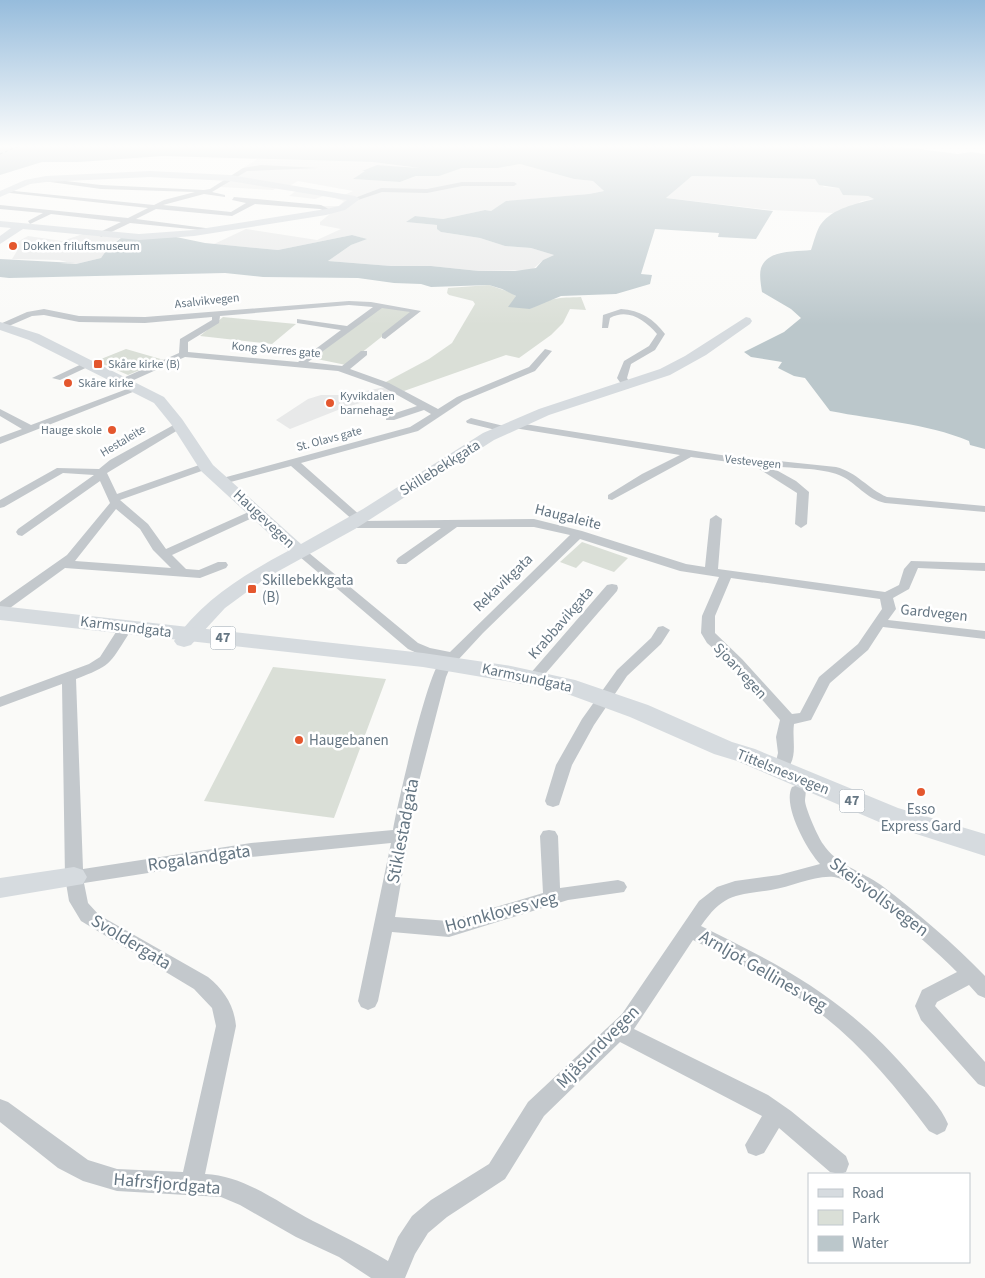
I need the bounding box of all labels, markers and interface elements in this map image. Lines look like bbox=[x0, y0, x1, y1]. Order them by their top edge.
place label: Dokken friluftsmuseum bbox=[23, 238, 140, 255]
marker: Dokken friluftsmuseum bbox=[7, 240, 19, 252]
street label: Asalvikvegen bbox=[174, 289, 240, 313]
street label: Kong Sverres gate bbox=[231, 338, 321, 362]
place label: Skåre kirke (B) bbox=[108, 356, 180, 373]
marker: Skåre kirke (B) bbox=[92, 358, 104, 370]
place label: Skåre kirke bbox=[78, 375, 133, 392]
marker: Skåre kirke bbox=[62, 377, 74, 389]
place label: Kyvikdalen barnehage bbox=[340, 388, 395, 419]
marker: Kyvikdalen barnehage bbox=[324, 397, 336, 409]
street label: Hestaleite bbox=[97, 421, 149, 461]
place label: Hauge skole bbox=[41, 422, 102, 439]
street label: St. Olavs gate bbox=[294, 422, 364, 456]
marker: Hauge skole bbox=[106, 424, 118, 436]
street label: Skillebekkgata bbox=[396, 435, 484, 501]
street label: Vestevegen bbox=[724, 451, 782, 473]
street label: Haugevegen bbox=[228, 485, 300, 553]
street label: Haugaleite bbox=[533, 499, 603, 535]
street label: Rekavikgata bbox=[469, 549, 537, 617]
place label: Skillebekkgata (B) bbox=[262, 570, 354, 608]
street label: Krabbavikgata bbox=[524, 582, 598, 664]
marker: Skillebekkgata (B) bbox=[246, 583, 258, 595]
street label: Gardvegen bbox=[899, 599, 969, 627]
street label: Karmsundgata bbox=[79, 611, 173, 643]
road number: 47 bbox=[210, 626, 236, 650]
street label: Sjoarvegen bbox=[708, 638, 772, 704]
street label: Karmsundgata bbox=[480, 658, 574, 698]
place label: Haugebanen bbox=[309, 730, 389, 751]
marker: Haugebanen bbox=[293, 734, 305, 746]
street label: Tittelsnesvegen bbox=[734, 744, 832, 800]
street label: Stiklestadgata bbox=[381, 776, 425, 886]
marker: Esso Express Gard bbox=[915, 786, 927, 798]
road number: 47 bbox=[840, 789, 864, 812]
place label: Esso Express Gard bbox=[881, 799, 961, 837]
street label: Rogalandgata bbox=[146, 838, 252, 878]
street label: Skeisvollsvegen bbox=[824, 851, 934, 943]
street label: Hornkloves veg bbox=[442, 885, 560, 939]
street label: Svoldergata bbox=[86, 908, 176, 976]
street label: Arnljot Gellines veg bbox=[694, 924, 832, 1018]
street label: Mjåsundvegen bbox=[551, 1000, 645, 1094]
street label: Hafrsfjordgata bbox=[112, 1167, 222, 1201]
legend bbox=[808, 1173, 970, 1263]
text: Road bbox=[852, 1183, 884, 1204]
text: Park bbox=[852, 1208, 881, 1229]
text: Water bbox=[852, 1233, 889, 1254]

